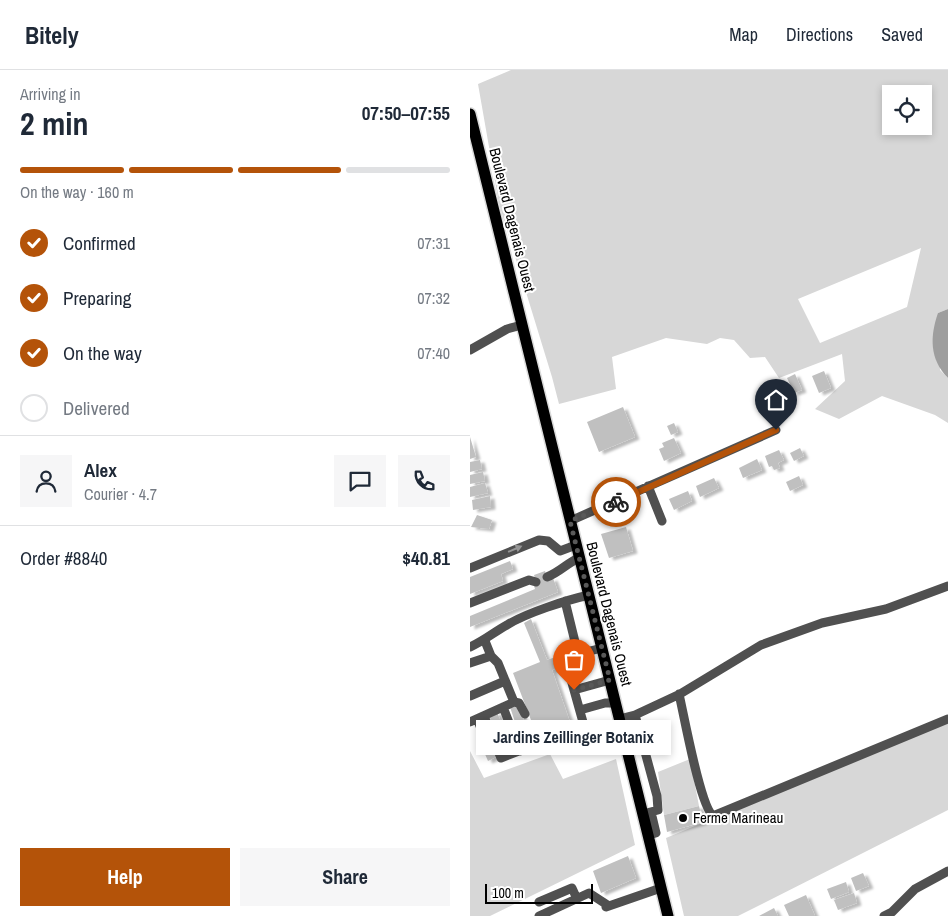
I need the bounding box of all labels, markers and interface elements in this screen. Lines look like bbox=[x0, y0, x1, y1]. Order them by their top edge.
text: Bitely bbox=[25, 19, 79, 51]
text: Map bbox=[729, 22, 758, 47]
text: Directions bbox=[786, 22, 853, 47]
text: Saved bbox=[881, 22, 923, 47]
text: Arriving in bbox=[20, 83, 81, 105]
map controls bbox=[882, 85, 932, 135]
button: locate bbox=[882, 85, 932, 135]
text: 07:50–07:55 bbox=[362, 100, 450, 126]
text: 2 min bbox=[20, 102, 89, 145]
street label: Boulevard Dagenais Ouest bbox=[484, 146, 541, 295]
text: On the way · 160 m bbox=[20, 181, 134, 203]
icon: check bbox=[20, 229, 48, 257]
text: Confirmed bbox=[63, 230, 136, 256]
text: 07:31 bbox=[417, 232, 450, 254]
icon: check bbox=[20, 284, 48, 312]
text: Preparing bbox=[63, 285, 131, 311]
text: 07:32 bbox=[417, 287, 450, 309]
icon: check bbox=[20, 339, 48, 367]
text: On the way bbox=[63, 340, 142, 366]
text: 07:40 bbox=[417, 342, 450, 364]
pin bbox=[755, 379, 797, 430]
icon: home bbox=[762, 386, 790, 414]
text: Delivered bbox=[63, 395, 130, 421]
button: person bbox=[20, 455, 72, 507]
button: chat bbox=[334, 455, 386, 507]
button: phone bbox=[398, 455, 450, 507]
text: Alex bbox=[84, 457, 117, 483]
courier bbox=[591, 477, 641, 527]
text: Courier · 4.7 bbox=[84, 483, 157, 505]
icon: bike bbox=[602, 488, 630, 516]
street label: Boulevard Dagenais Ouest bbox=[581, 540, 638, 689]
text: Order #8840 bbox=[20, 545, 107, 571]
text: $40.81 bbox=[402, 545, 450, 571]
one-way arrow bbox=[508, 545, 522, 553]
pin bbox=[553, 639, 595, 690]
icon: bag bbox=[560, 646, 588, 674]
callout: Jardins Zeillinger Botanix bbox=[477, 720, 672, 755]
text: Jardins Zeillinger Botanix bbox=[493, 726, 654, 748]
place label: Ferme Marineau bbox=[693, 807, 783, 828]
marker: Ferme Marineau bbox=[677, 812, 689, 824]
button: Help bbox=[20, 848, 230, 906]
button: Share bbox=[240, 848, 450, 906]
scale bar bbox=[485, 881, 592, 904]
text: 100 m bbox=[492, 884, 524, 902]

